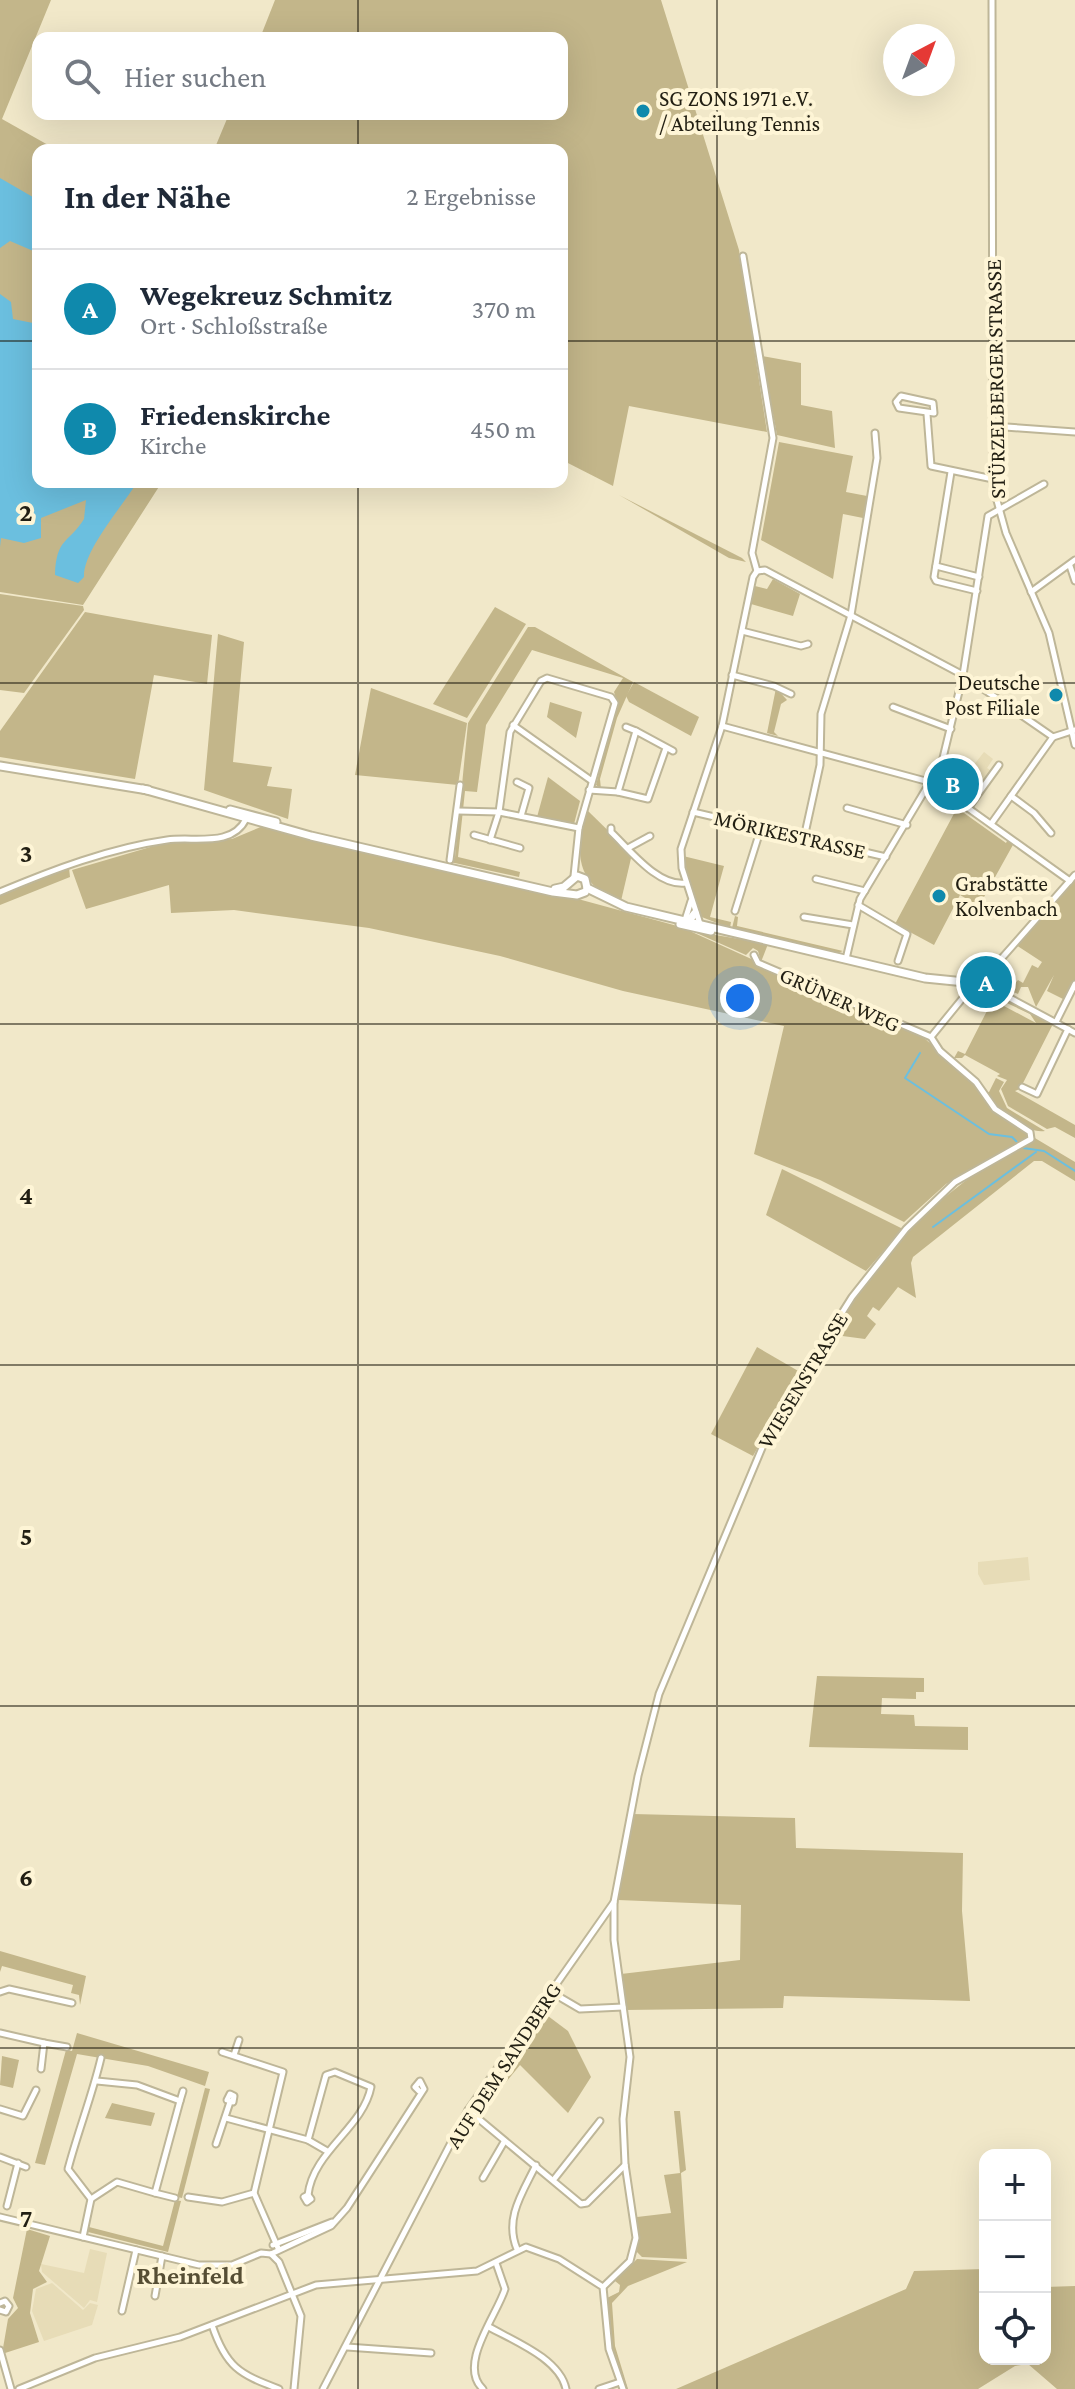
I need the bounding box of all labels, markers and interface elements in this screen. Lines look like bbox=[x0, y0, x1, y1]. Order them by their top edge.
north arrow bbox=[883, 24, 955, 96]
search box bbox=[32, 32, 568, 120]
icon: search bbox=[60, 54, 104, 98]
text: Hier suchen bbox=[124, 60, 266, 93]
place label: SG ZONS 1971 e.V. / Abteilung Tennis bbox=[659, 86, 820, 136]
marker: SG ZONS 1971 e.V. / Abteilung Tennis bbox=[634, 102, 652, 120]
text: In der Nähe bbox=[64, 178, 231, 215]
text: 2 Ergebnisse bbox=[406, 182, 536, 211]
street label: STÜRZELBERGER STRASSE bbox=[981, 259, 1010, 499]
text: Wegekreuz Schmitz bbox=[140, 278, 392, 311]
text: A bbox=[82, 295, 98, 324]
text: 370 m bbox=[472, 295, 536, 324]
text: Ort · Schloßstraße bbox=[140, 311, 328, 340]
text: Friedenskirche bbox=[140, 398, 331, 431]
text: B bbox=[82, 415, 98, 444]
text: 450 m bbox=[470, 415, 536, 444]
text: Kirche bbox=[140, 431, 206, 460]
text: 2 bbox=[19, 498, 33, 527]
place label: Deutsche Post Filiale bbox=[945, 670, 1040, 720]
marker: Deutsche Post Filiale bbox=[1047, 686, 1065, 704]
pin: B bbox=[927, 754, 979, 814]
street label: MÖRIKESTRASSE bbox=[712, 805, 868, 864]
text: 3 bbox=[20, 839, 32, 868]
place label: Grabstätte Kolvenbach bbox=[955, 871, 1058, 921]
marker: Grabstätte Kolvenbach bbox=[930, 887, 948, 905]
pin: A bbox=[960, 952, 1012, 1012]
street label: GRÜNER WEG bbox=[776, 962, 904, 1037]
your location bbox=[720, 978, 760, 1018]
text: 4 bbox=[19, 1181, 33, 1210]
street label: WIESENSTRASSE bbox=[752, 1308, 853, 1453]
text: 5 bbox=[20, 1522, 32, 1551]
text: 6 bbox=[19, 1863, 33, 1892]
street label: AUF DEM SANDBERG bbox=[441, 1978, 566, 2153]
map controls bbox=[979, 2149, 1051, 2365]
button: + bbox=[979, 2149, 1051, 2221]
text: 7 bbox=[20, 2204, 32, 2233]
button: − bbox=[979, 2221, 1051, 2293]
district label: Rheinfeld bbox=[136, 2261, 244, 2290]
button: locate bbox=[979, 2293, 1051, 2365]

